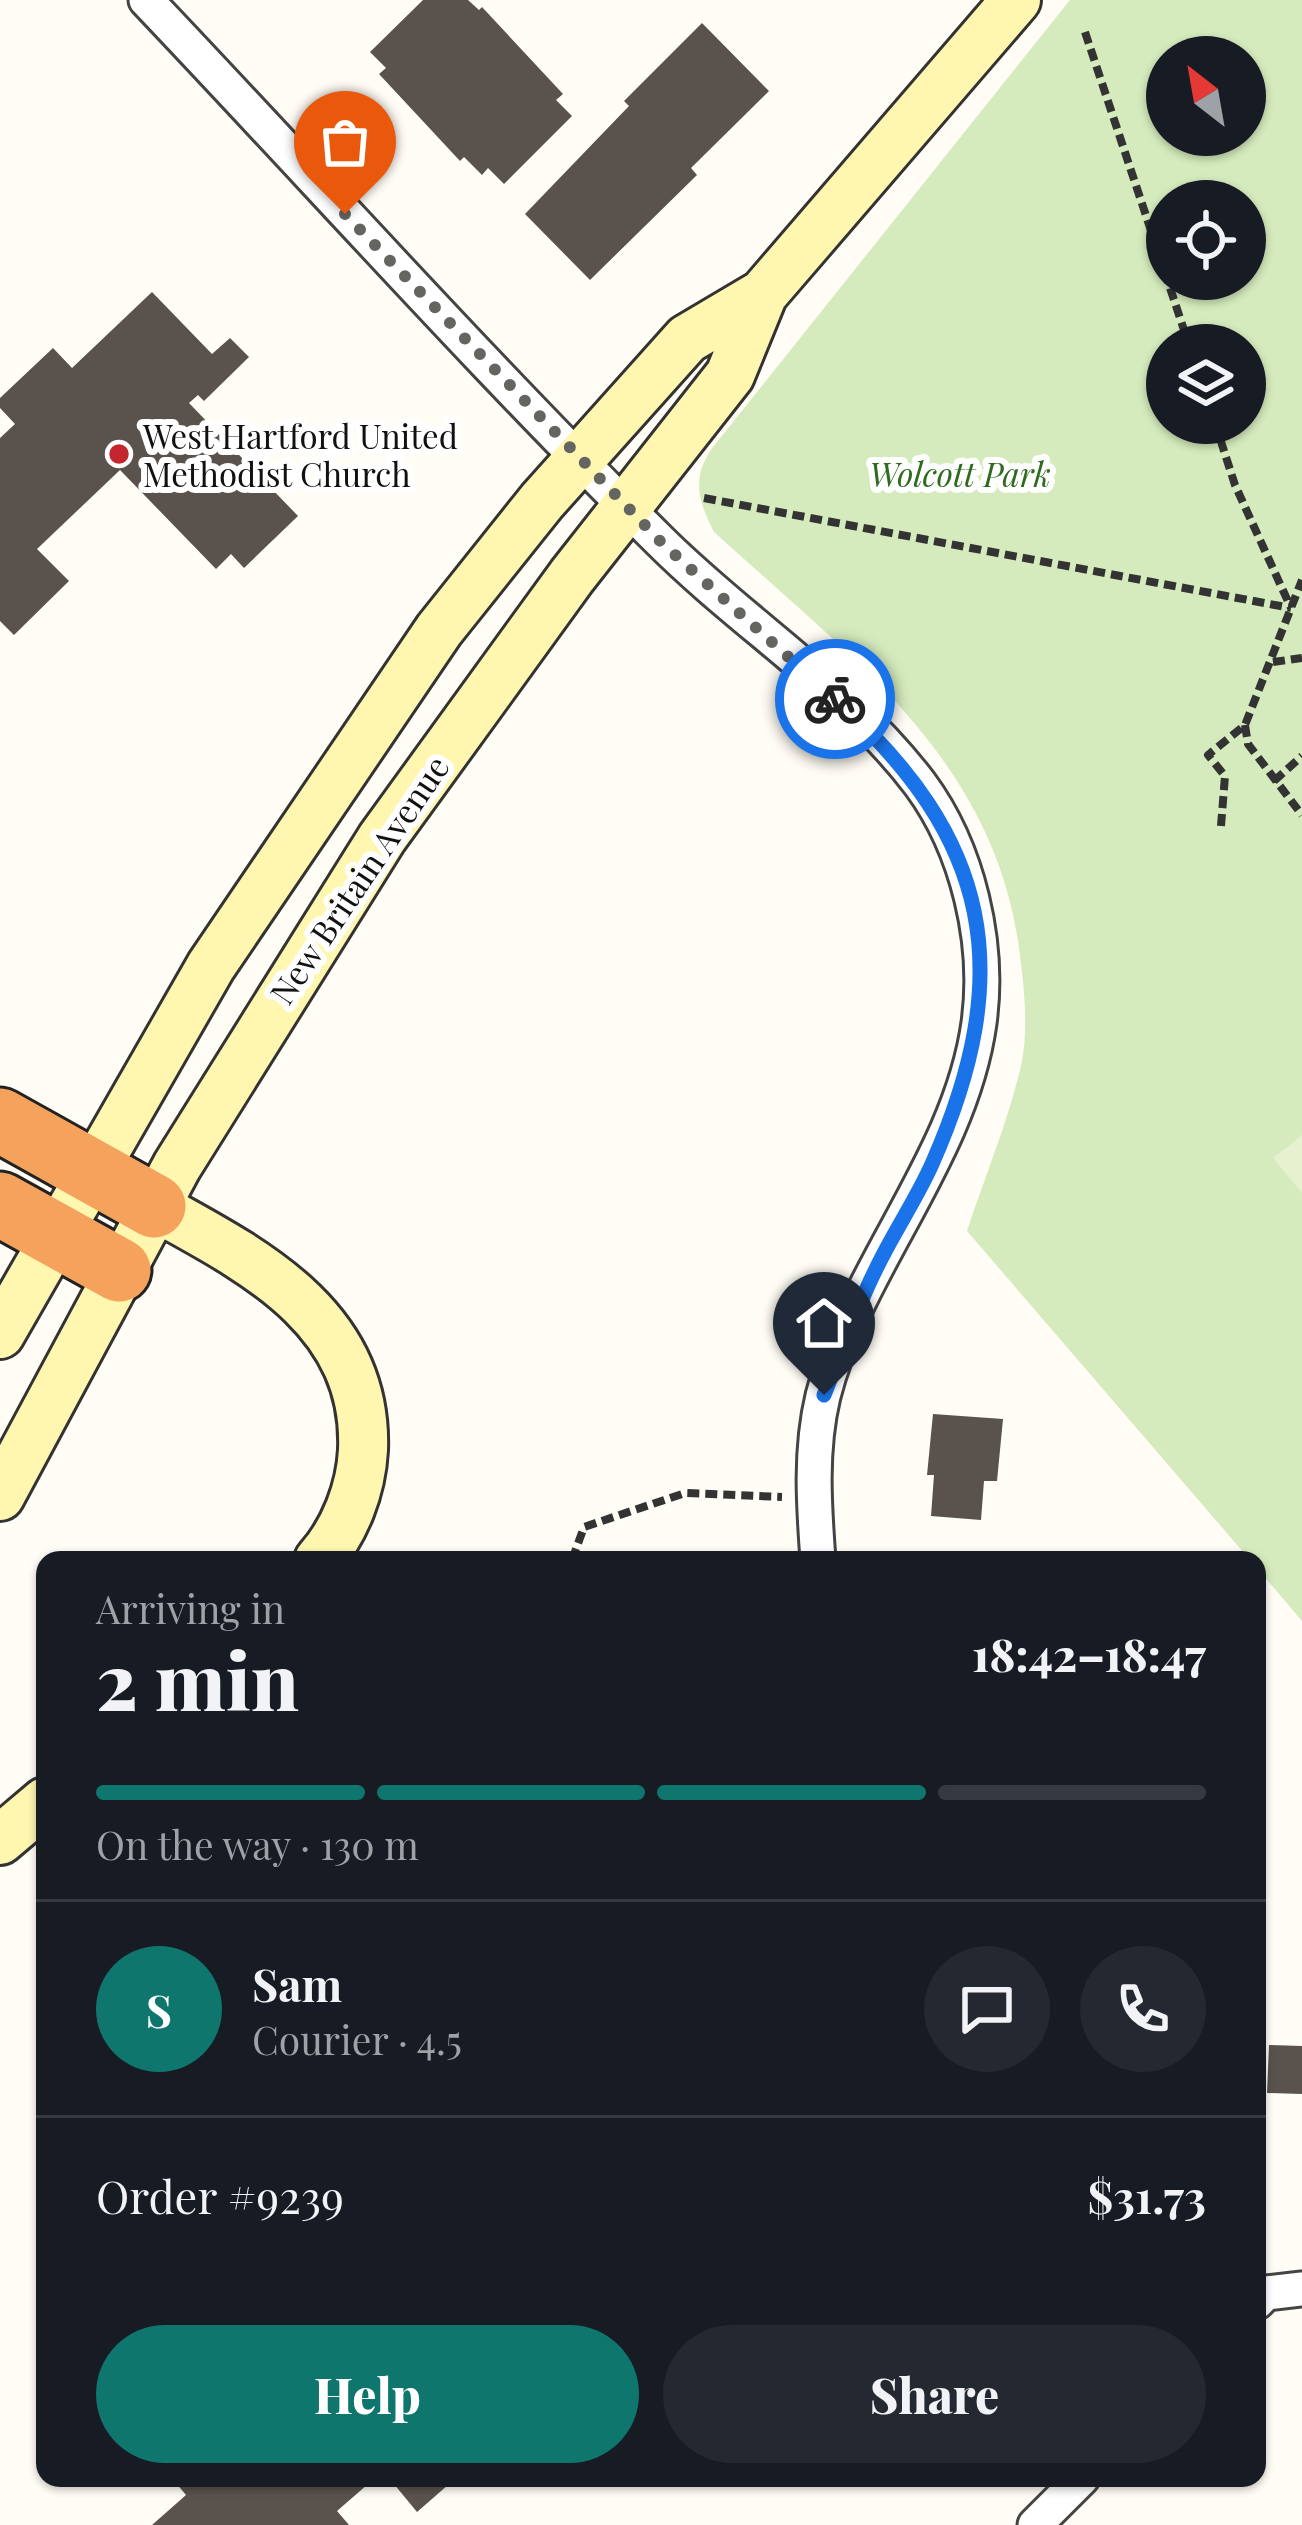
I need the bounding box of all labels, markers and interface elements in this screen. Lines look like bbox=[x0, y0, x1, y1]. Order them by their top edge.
north arrow bbox=[1146, 36, 1266, 156]
map controls bbox=[1146, 36, 1266, 444]
pin bbox=[294, 91, 396, 214]
icon: bag bbox=[312, 109, 378, 175]
button: locate bbox=[1146, 180, 1266, 300]
button: layers bbox=[1146, 324, 1266, 444]
place label: West Hartford United Methodist Church bbox=[142, 413, 458, 495]
marker: West Hartford United Methodist Church bbox=[106, 441, 132, 467]
park label: Wolcott Park bbox=[869, 451, 1051, 495]
courier bbox=[775, 639, 895, 759]
icon: bike bbox=[802, 666, 868, 732]
street label: New Britain Avenue bbox=[259, 746, 457, 1012]
pin bbox=[773, 1272, 875, 1395]
icon: home bbox=[791, 1290, 857, 1356]
text: Arriving in bbox=[96, 1582, 285, 1634]
text: 18:42–18:47 bbox=[972, 1623, 1206, 1683]
text: 2 min bbox=[96, 1627, 299, 1731]
text: On the way · 130 m bbox=[96, 1818, 419, 1870]
button: chat bbox=[924, 1946, 1050, 2072]
button: phone bbox=[1080, 1946, 1206, 2072]
text: Sam bbox=[252, 1953, 342, 2013]
text: S bbox=[146, 1979, 172, 2039]
text: Courier · 4.5 bbox=[252, 2013, 462, 2065]
text: Order #9239 bbox=[96, 2165, 344, 2225]
text: $31.73 bbox=[1087, 2165, 1206, 2225]
button: Help bbox=[96, 2325, 639, 2463]
button: Share bbox=[663, 2325, 1206, 2463]

